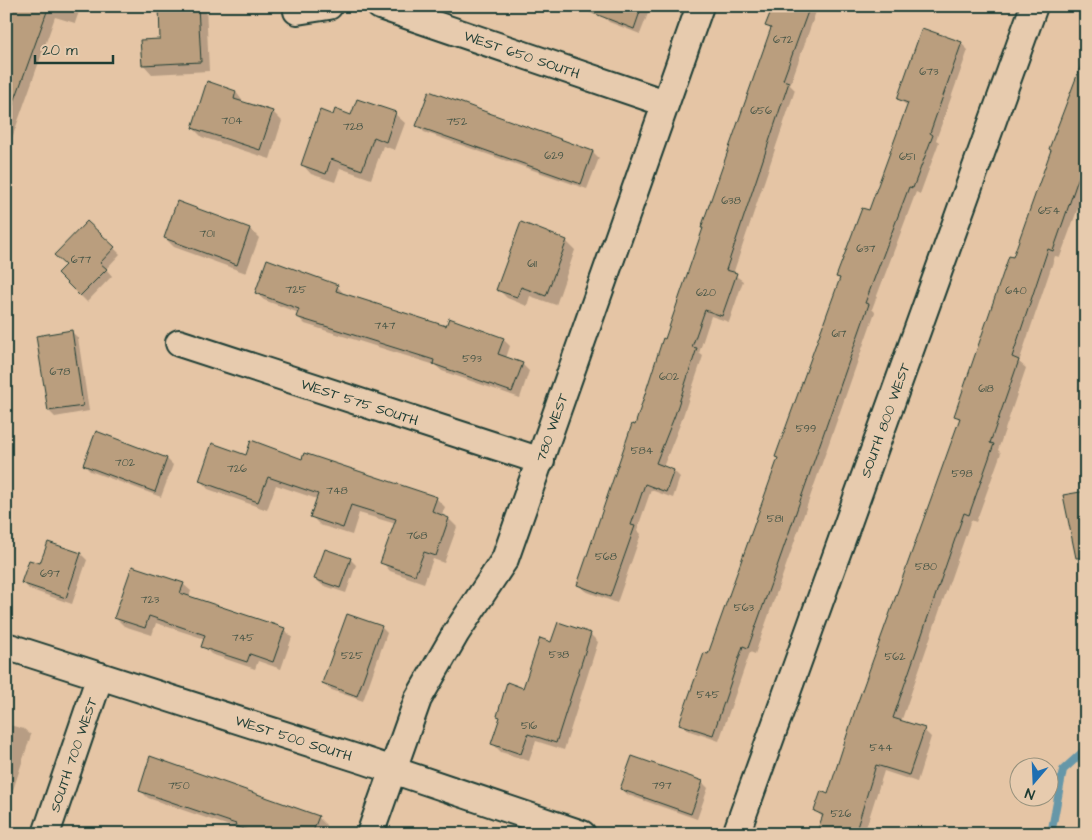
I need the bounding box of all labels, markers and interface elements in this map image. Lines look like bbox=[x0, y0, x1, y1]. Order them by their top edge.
street label: WEST 650 SOUTH bbox=[461, 26, 583, 84]
scale bar bbox=[35, 32, 112, 64]
house number: 672 bbox=[773, 32, 794, 47]
text: 20 m bbox=[42, 40, 78, 61]
house number: 673 bbox=[919, 64, 939, 79]
house number: 656 bbox=[750, 103, 772, 118]
house number: 704 bbox=[221, 113, 243, 128]
house number: 752 bbox=[447, 114, 468, 129]
house number: 728 bbox=[343, 119, 363, 134]
house number: 629 bbox=[544, 148, 564, 163]
house number: 651 bbox=[899, 149, 916, 164]
house number: 638 bbox=[721, 193, 741, 208]
house number: 654 bbox=[1038, 203, 1061, 218]
house number: 701 bbox=[199, 226, 215, 241]
house number: 637 bbox=[856, 241, 876, 256]
house number: 677 bbox=[71, 252, 91, 267]
house number: 611 bbox=[527, 256, 537, 271]
house number: 725 bbox=[286, 282, 307, 297]
house number: 640 bbox=[1005, 283, 1027, 298]
house number: 620 bbox=[696, 285, 716, 300]
house number: 747 bbox=[374, 318, 396, 333]
house number: 617 bbox=[831, 326, 847, 341]
house number: 593 bbox=[462, 351, 482, 366]
street label: SOUTH 800 WEST bbox=[856, 360, 916, 480]
house number: 678 bbox=[50, 364, 70, 379]
house number: 602 bbox=[659, 369, 680, 384]
street label: WEST 575 SOUTH bbox=[298, 374, 421, 431]
house number: 618 bbox=[978, 381, 994, 396]
street label: 780 WEST bbox=[531, 390, 574, 464]
house number: 599 bbox=[796, 421, 816, 436]
house number: 584 bbox=[631, 443, 654, 458]
house number: 702 bbox=[115, 455, 136, 470]
house number: 726 bbox=[227, 461, 247, 476]
house number: 598 bbox=[951, 466, 973, 481]
house number: 748 bbox=[326, 483, 348, 498]
house number: 581 bbox=[767, 511, 784, 526]
house number: 768 bbox=[407, 528, 427, 543]
house number: 568 bbox=[595, 549, 617, 564]
house number: 580 bbox=[915, 559, 937, 574]
house number: 697 bbox=[40, 566, 60, 581]
house number: 723 bbox=[141, 592, 160, 607]
house number: 563 bbox=[734, 600, 755, 615]
house number: 745 bbox=[232, 630, 254, 645]
house number: 538 bbox=[549, 647, 569, 662]
house number: 525 bbox=[341, 648, 363, 663]
house number: 562 bbox=[885, 649, 906, 664]
house number: 545 bbox=[696, 687, 720, 702]
street label: SOUTH 700 WEST bbox=[45, 694, 103, 815]
street label: WEST 500 SOUTH bbox=[232, 711, 355, 767]
house number: 516 bbox=[521, 718, 537, 733]
house number: 544 bbox=[870, 740, 893, 755]
north arrow bbox=[1010, 758, 1060, 808]
house number: 750 bbox=[168, 778, 190, 793]
house number: 797 bbox=[652, 778, 672, 793]
text: N bbox=[1022, 782, 1038, 804]
house number: 526 bbox=[831, 806, 852, 821]

